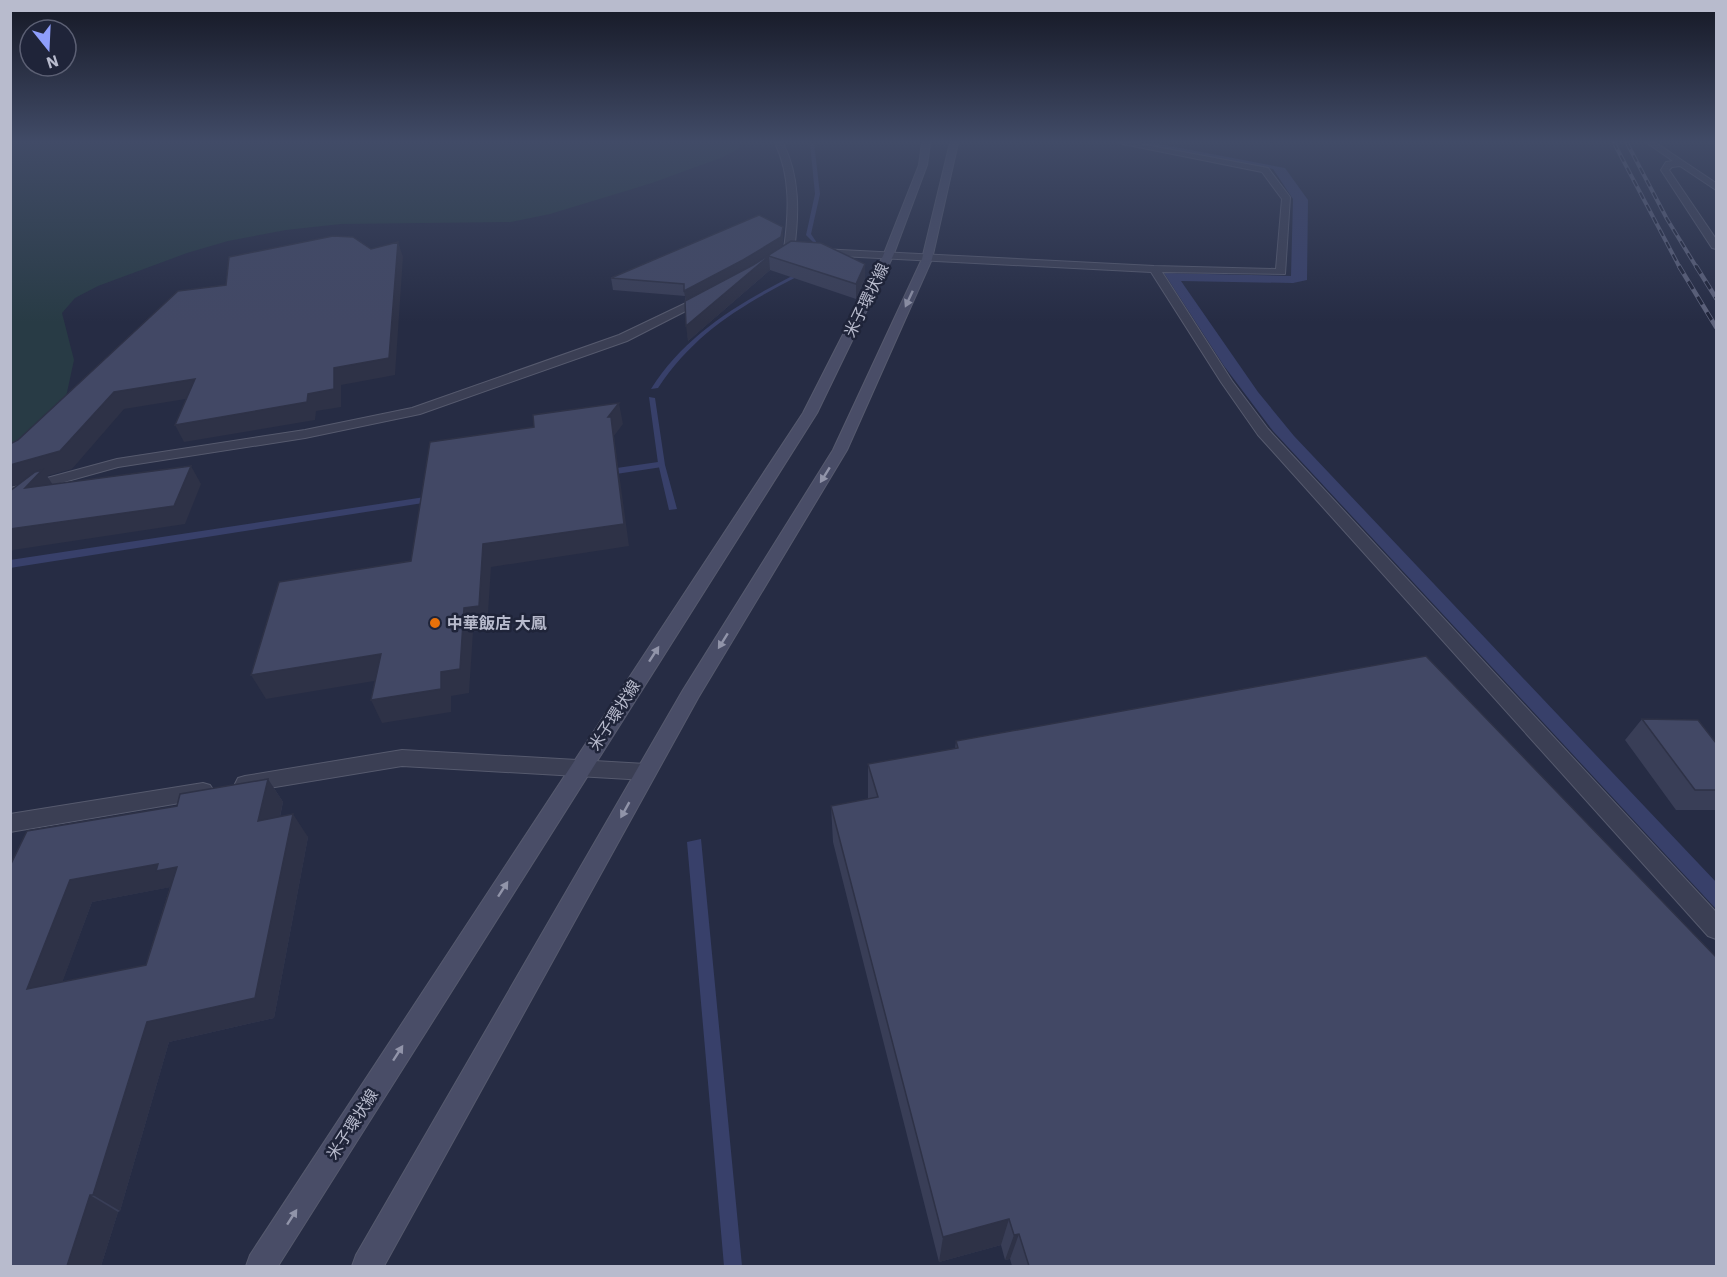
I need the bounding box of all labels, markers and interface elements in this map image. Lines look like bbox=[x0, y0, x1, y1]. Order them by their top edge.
north arrow bbox=[18, 18, 78, 78]
text: N bbox=[44, 51, 61, 74]
street label: 米子環状線 bbox=[839, 260, 893, 340]
one-way arrow bbox=[904, 291, 914, 309]
one-way arrow bbox=[819, 467, 830, 483]
place label: 中華飯店 大鳳 bbox=[447, 613, 547, 633]
marker: 中華飯店 大鳳 bbox=[428, 616, 442, 630]
one-way arrow bbox=[717, 633, 728, 649]
one-way arrow bbox=[648, 646, 659, 662]
street label: 米子環状線 bbox=[584, 676, 644, 754]
one-way arrow bbox=[620, 802, 630, 819]
one-way arrow bbox=[498, 881, 509, 897]
one-way arrow bbox=[392, 1045, 403, 1061]
street label: 米子環状線 bbox=[322, 1085, 382, 1163]
one-way arrow bbox=[287, 1209, 298, 1225]

